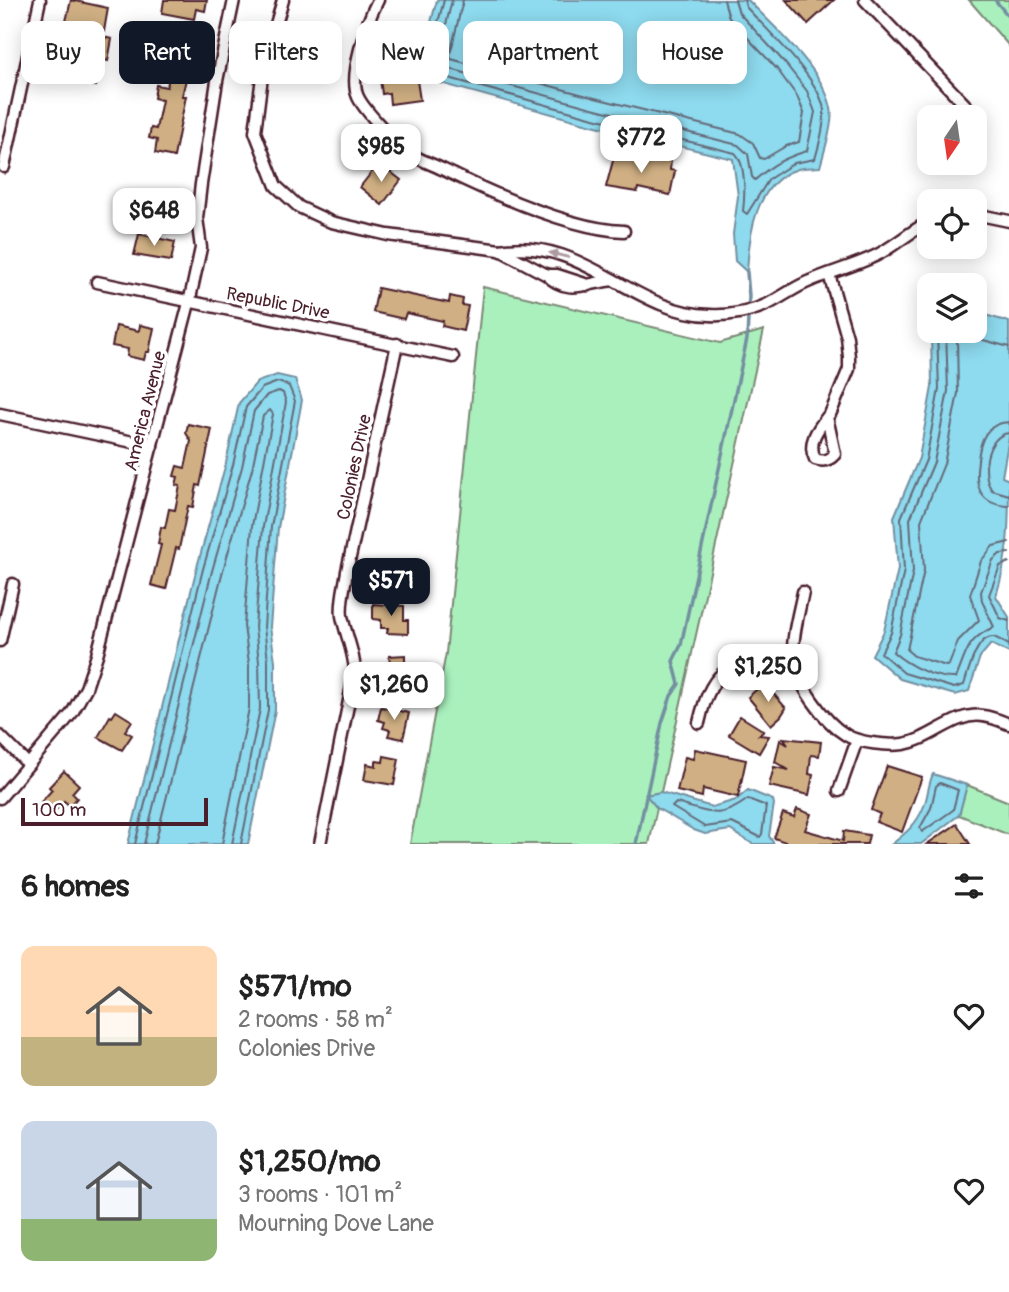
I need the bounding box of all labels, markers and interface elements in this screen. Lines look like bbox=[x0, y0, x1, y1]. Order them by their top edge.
chip: Buy bbox=[21, 21, 105, 84]
chip: Rent bbox=[119, 21, 215, 84]
chip: Filters bbox=[229, 21, 342, 84]
chip: New bbox=[356, 21, 449, 84]
chip: Apartment bbox=[463, 21, 623, 84]
chip: House bbox=[637, 21, 747, 84]
north arrow bbox=[917, 105, 987, 175]
map controls bbox=[917, 105, 987, 343]
pin: $772 bbox=[600, 116, 682, 175]
text: $772 bbox=[616, 123, 666, 152]
pin: $985 bbox=[340, 124, 422, 184]
text: $985 bbox=[357, 132, 405, 161]
pin: $648 bbox=[113, 188, 195, 248]
button: locate bbox=[917, 189, 987, 259]
text: $648 bbox=[129, 196, 179, 225]
one-way arrow bbox=[548, 249, 570, 260]
button: layers bbox=[917, 273, 987, 343]
street label: Republic Drive bbox=[224, 282, 332, 325]
street label: America Avenue bbox=[120, 349, 171, 473]
street label: Colonies Drive bbox=[332, 412, 377, 522]
pin: $571 bbox=[350, 558, 432, 618]
text: $571 bbox=[368, 566, 414, 595]
pin: $1,250 bbox=[711, 644, 825, 704]
text: $1,250 bbox=[734, 652, 802, 681]
pin: $1,260 bbox=[337, 662, 451, 722]
text: $1,260 bbox=[359, 670, 429, 699]
scale bar bbox=[21, 795, 208, 827]
text: 100 m bbox=[32, 798, 86, 822]
icon: filters bbox=[950, 867, 988, 905]
text: 6 homes bbox=[21, 868, 129, 905]
text: $571/mo bbox=[238, 968, 352, 1005]
icon: home bbox=[77, 974, 161, 1058]
icon: heart bbox=[950, 997, 988, 1035]
text: 2 rooms · 58 m² bbox=[238, 1005, 393, 1034]
text: Colonies Drive bbox=[238, 1034, 375, 1063]
text: $1,250/mo bbox=[238, 1143, 381, 1180]
icon: home bbox=[77, 1149, 161, 1233]
icon: heart bbox=[950, 1172, 988, 1210]
text: 3 rooms · 101 m² bbox=[238, 1180, 402, 1209]
text: Mourning Dove Lane bbox=[238, 1209, 434, 1238]

